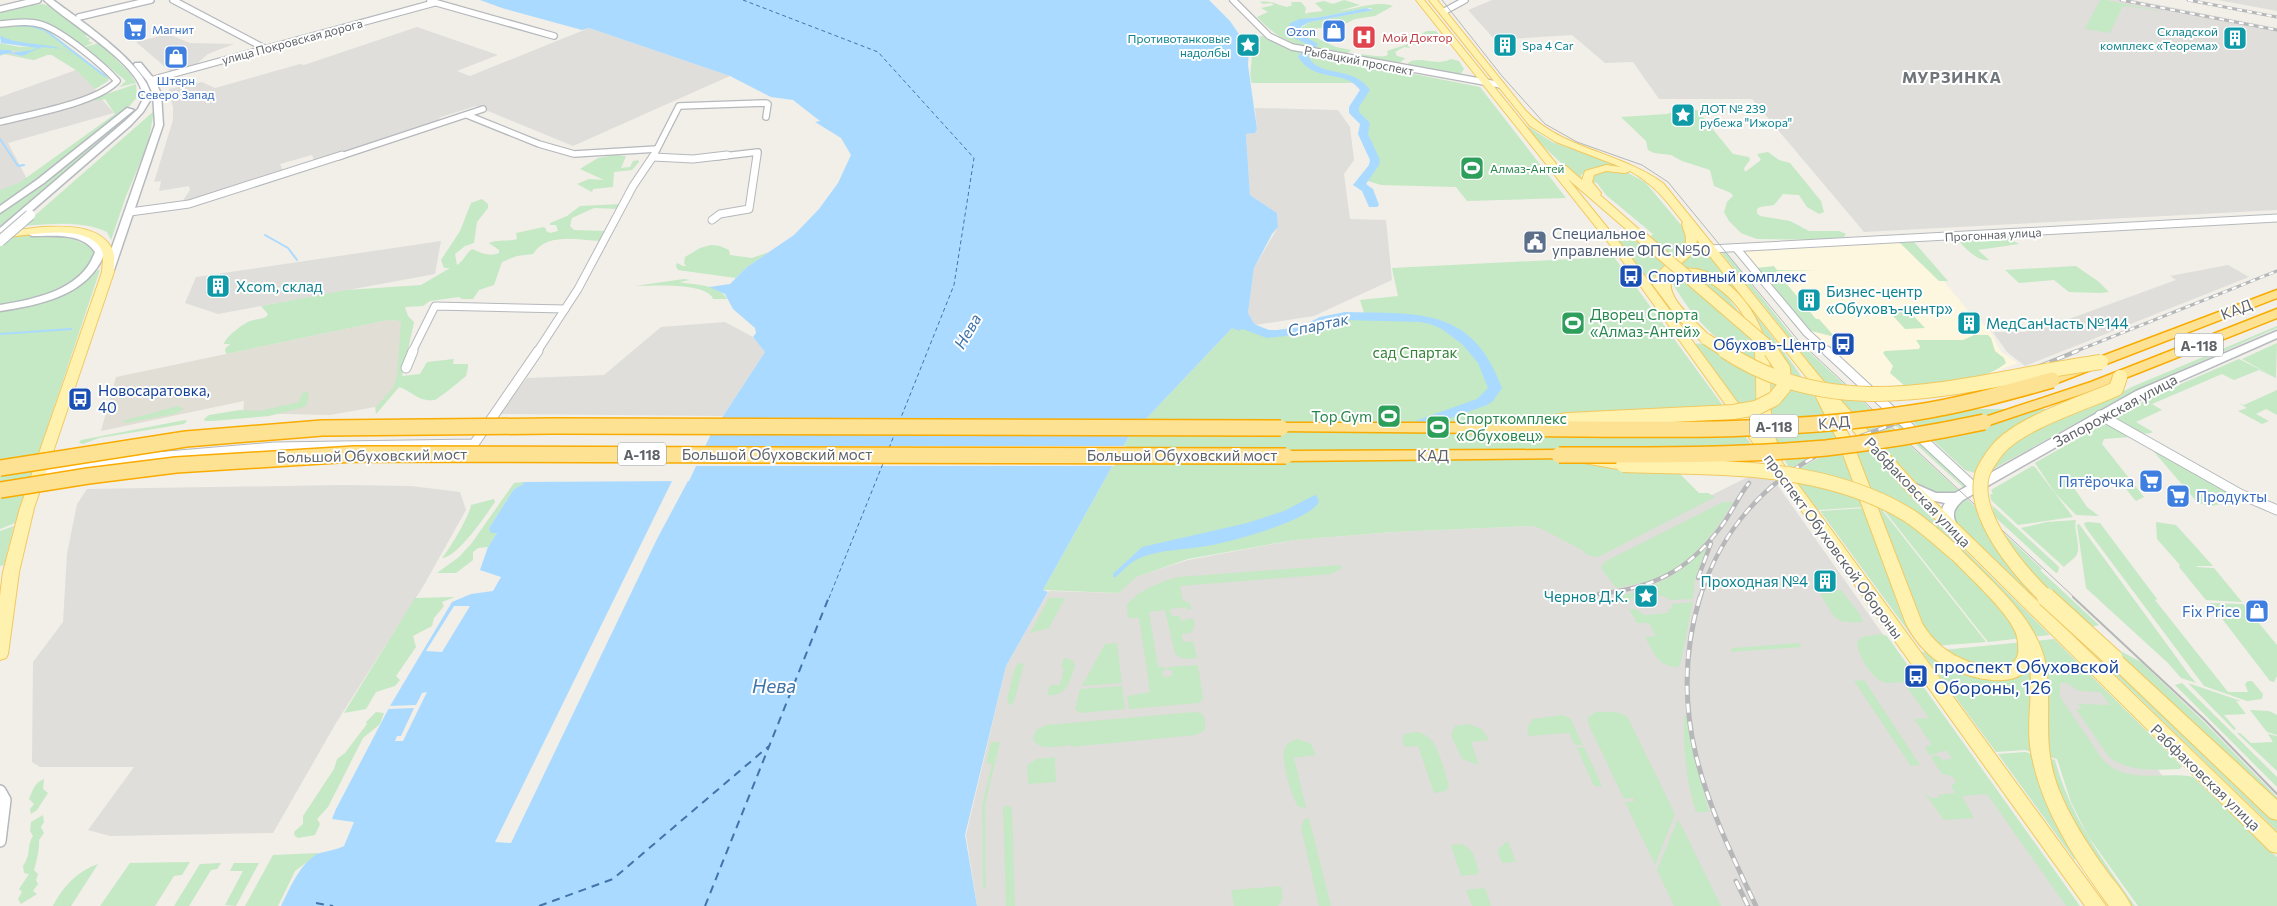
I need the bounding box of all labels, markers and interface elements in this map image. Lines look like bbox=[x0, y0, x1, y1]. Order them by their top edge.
street label: улица Покровская дорога bbox=[220, 15, 364, 67]
supermarket icon: Магнит bbox=[122, 16, 148, 42]
shop icon: Ozon bbox=[1321, 18, 1347, 44]
place label: Магнит bbox=[152, 22, 195, 36]
place label: Ozon bbox=[1286, 24, 1316, 38]
hospital icon: Мой Доктор bbox=[1351, 24, 1377, 50]
place label: Складской комплекс «Теорема» bbox=[2100, 24, 2218, 52]
building icon: Складской комплекс «Теорема» bbox=[2222, 25, 2248, 51]
place label: Мой Доктор bbox=[1382, 30, 1453, 44]
place label: Противотанковые надолбы bbox=[1128, 31, 1230, 59]
place icon: Противотанковые надолбы bbox=[1235, 32, 1261, 58]
building icon: Spa 4 Car bbox=[1492, 32, 1518, 58]
place label: Spa 4 Car bbox=[1522, 38, 1574, 52]
street label: Рыбацкий проспект bbox=[1303, 43, 1415, 78]
shop icon: Штерн Северо Запад bbox=[163, 44, 189, 70]
district label: МУРЗИНКА bbox=[1902, 67, 2002, 86]
place label: Штерн Северо Запад bbox=[138, 73, 214, 101]
place label: ДОТ № 239 рубежа "Ижора" bbox=[1700, 101, 1792, 129]
place icon: ДОТ № 239 рубежа "Ижора" bbox=[1670, 102, 1696, 128]
sports icon: Алмаз-Антей bbox=[1459, 155, 1485, 181]
place label: Алмаз-Антей bbox=[1490, 161, 1565, 175]
place label: Специальное управление ФПС №50 bbox=[1552, 224, 1710, 259]
street label: Прогонная улица bbox=[1944, 224, 2042, 244]
public building icon: Специальное управление ФПС №50 bbox=[1522, 229, 1548, 255]
bus stop icon: Спортивный комплекс bbox=[1618, 263, 1644, 289]
place label: Спортивный комплекс bbox=[1648, 267, 1806, 285]
building icon: Xсom, склад bbox=[205, 273, 231, 299]
place label: Xсom, склад bbox=[236, 277, 323, 295]
place label: Бизнес-центр «Обуховъ-центр» bbox=[1826, 282, 1953, 317]
building icon: Бизнес-центр «Обуховъ-центр» bbox=[1796, 287, 1822, 313]
street label: КАД bbox=[2218, 295, 2254, 323]
place label: Дворец Спорта «Алмаз-Антей» bbox=[1590, 305, 1701, 340]
water label: Спартак bbox=[1286, 308, 1351, 340]
water label: Нева bbox=[949, 310, 985, 352]
sports icon: Дворец Спорта «Алмаз-Антей» bbox=[1560, 310, 1586, 336]
building icon: МедСанЧасть №144 bbox=[1956, 310, 1982, 336]
place label: МедСанЧасть №144 bbox=[1986, 314, 2129, 332]
bus stop icon: Обуховъ-Центр bbox=[1830, 331, 1856, 357]
road number: А-118 bbox=[2175, 334, 2223, 356]
place label: Обуховъ-Центр bbox=[1713, 335, 1826, 353]
park label: сад Спартак bbox=[1373, 343, 1457, 361]
street label: Запорожская улица bbox=[2050, 370, 2180, 450]
place label: Новосаратовка, 40 bbox=[98, 381, 210, 416]
bus stop icon: Новосаратовка, 40 bbox=[67, 386, 93, 412]
sports icon: Top Gym bbox=[1376, 403, 1402, 429]
place label: Top Gym bbox=[1311, 407, 1372, 425]
place label: Спорткомплекс «Обуховец» bbox=[1456, 409, 1567, 444]
street label: КАД bbox=[1817, 412, 1851, 432]
sports icon: Спорткомплекс «Обуховец» bbox=[1425, 414, 1451, 440]
road number: А-118 bbox=[1750, 414, 1798, 438]
street label: Рабфаковская улица bbox=[1861, 433, 1975, 551]
road number: А-118 bbox=[618, 442, 666, 466]
street label: Большой Обуховский мост bbox=[277, 444, 467, 466]
street label: Большой Обуховский мост bbox=[682, 445, 872, 463]
street label: Большой Обуховский мост bbox=[1087, 446, 1277, 464]
street label: КАД bbox=[1417, 446, 1449, 464]
street label: проспект Обуховской Обороны bbox=[1761, 450, 1907, 642]
supermarket icon: Пятёрочка bbox=[2138, 468, 2164, 494]
place label: Пятёрочка bbox=[2059, 472, 2134, 490]
supermarket icon: Продукты bbox=[2165, 483, 2191, 509]
place label: Продукты bbox=[2196, 487, 2267, 505]
building icon: Проходная №4 bbox=[1812, 568, 1838, 594]
place label: Проходная №4 bbox=[1700, 572, 1808, 590]
place icon: Чернов Д.К. bbox=[1633, 583, 1659, 609]
place label: Чернов Д.К. bbox=[1544, 587, 1628, 605]
shop icon: Fix Price bbox=[2244, 598, 2270, 624]
place label: Fix Price bbox=[2182, 602, 2240, 620]
place label: проспект Обуховской Обороны, 126 bbox=[1934, 655, 2119, 698]
bus stop icon: проспект Обуховской Обороны, 126 bbox=[1903, 663, 1929, 689]
water label: Нева bbox=[752, 674, 796, 697]
street label: Рабфаковская улица bbox=[2147, 720, 2265, 834]

